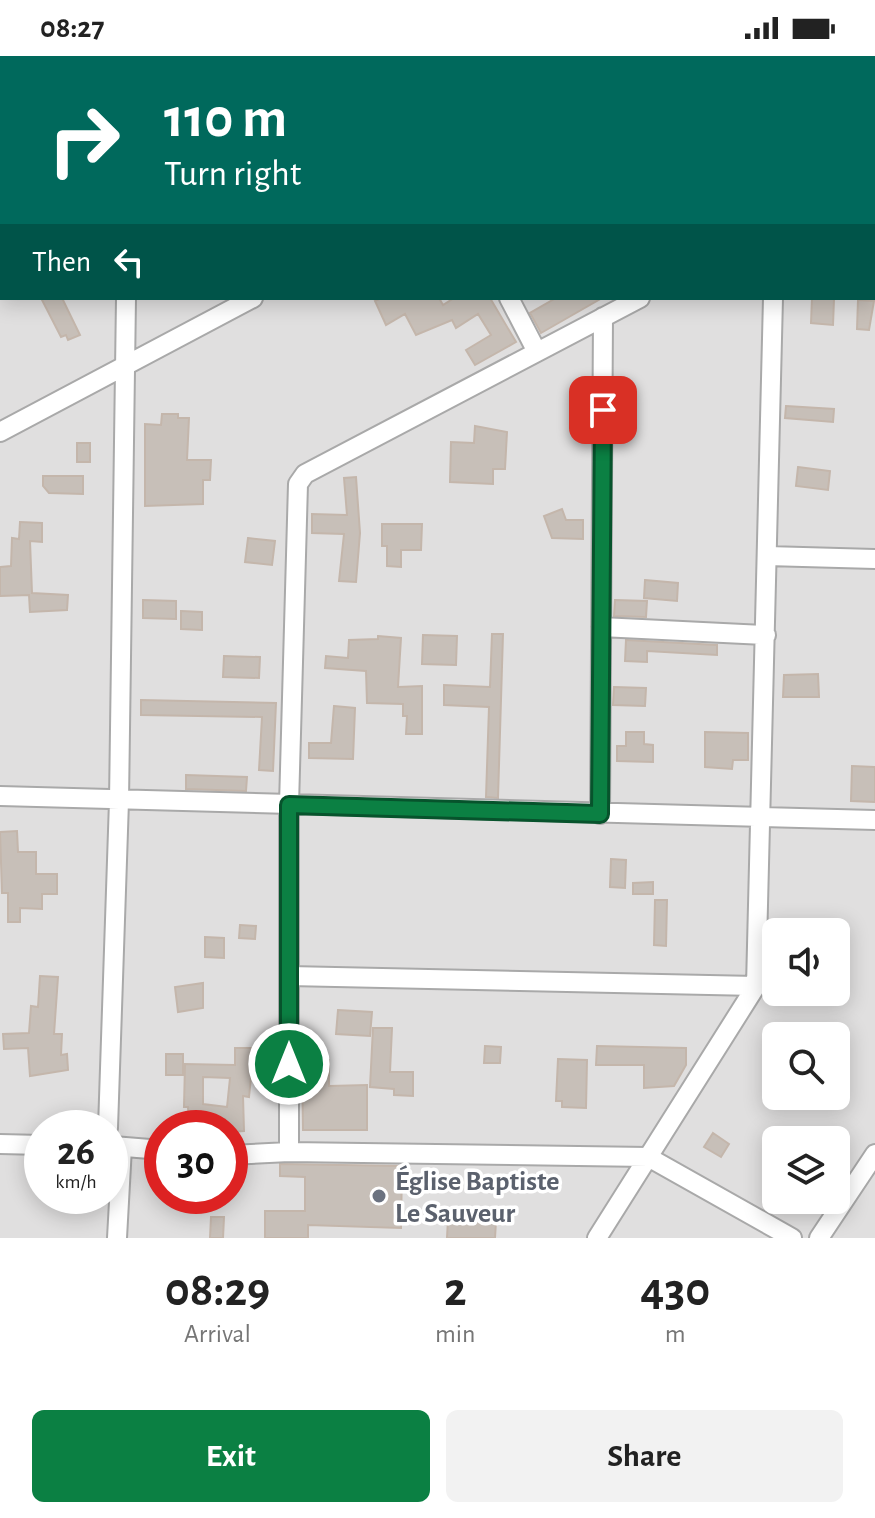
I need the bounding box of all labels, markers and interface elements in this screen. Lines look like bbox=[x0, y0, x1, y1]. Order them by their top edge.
text: 08:27 bbox=[40, 13, 104, 43]
icon: right bbox=[32, 88, 136, 192]
text: 110 m bbox=[164, 91, 287, 147]
text: Turn right bbox=[164, 156, 301, 192]
icon: left bbox=[107, 240, 151, 284]
text: Then bbox=[32, 247, 91, 277]
pin bbox=[569, 376, 637, 444]
icon: arrive bbox=[581, 388, 625, 432]
map controls bbox=[762, 918, 850, 1214]
button: sound bbox=[762, 918, 850, 1006]
position arrow bbox=[247, 1022, 331, 1106]
button: search bbox=[762, 1022, 850, 1110]
speed limit sign: 30 bbox=[144, 1110, 248, 1214]
button: layers bbox=[762, 1126, 850, 1214]
text: 26 bbox=[57, 1132, 95, 1172]
place label: Église Baptiste Le Sauveur bbox=[395, 1165, 560, 1228]
text: km/h bbox=[55, 1172, 97, 1192]
marker: Église Baptiste Le Sauveur bbox=[370, 1187, 388, 1205]
text: 08:29 bbox=[165, 1267, 270, 1315]
text: 2 bbox=[444, 1267, 467, 1315]
text: 430 bbox=[640, 1267, 710, 1315]
text: Arrival bbox=[184, 1321, 251, 1347]
text: min bbox=[435, 1321, 476, 1347]
text: m bbox=[665, 1321, 686, 1347]
button: Exit bbox=[32, 1410, 430, 1502]
button: Share bbox=[446, 1410, 843, 1502]

